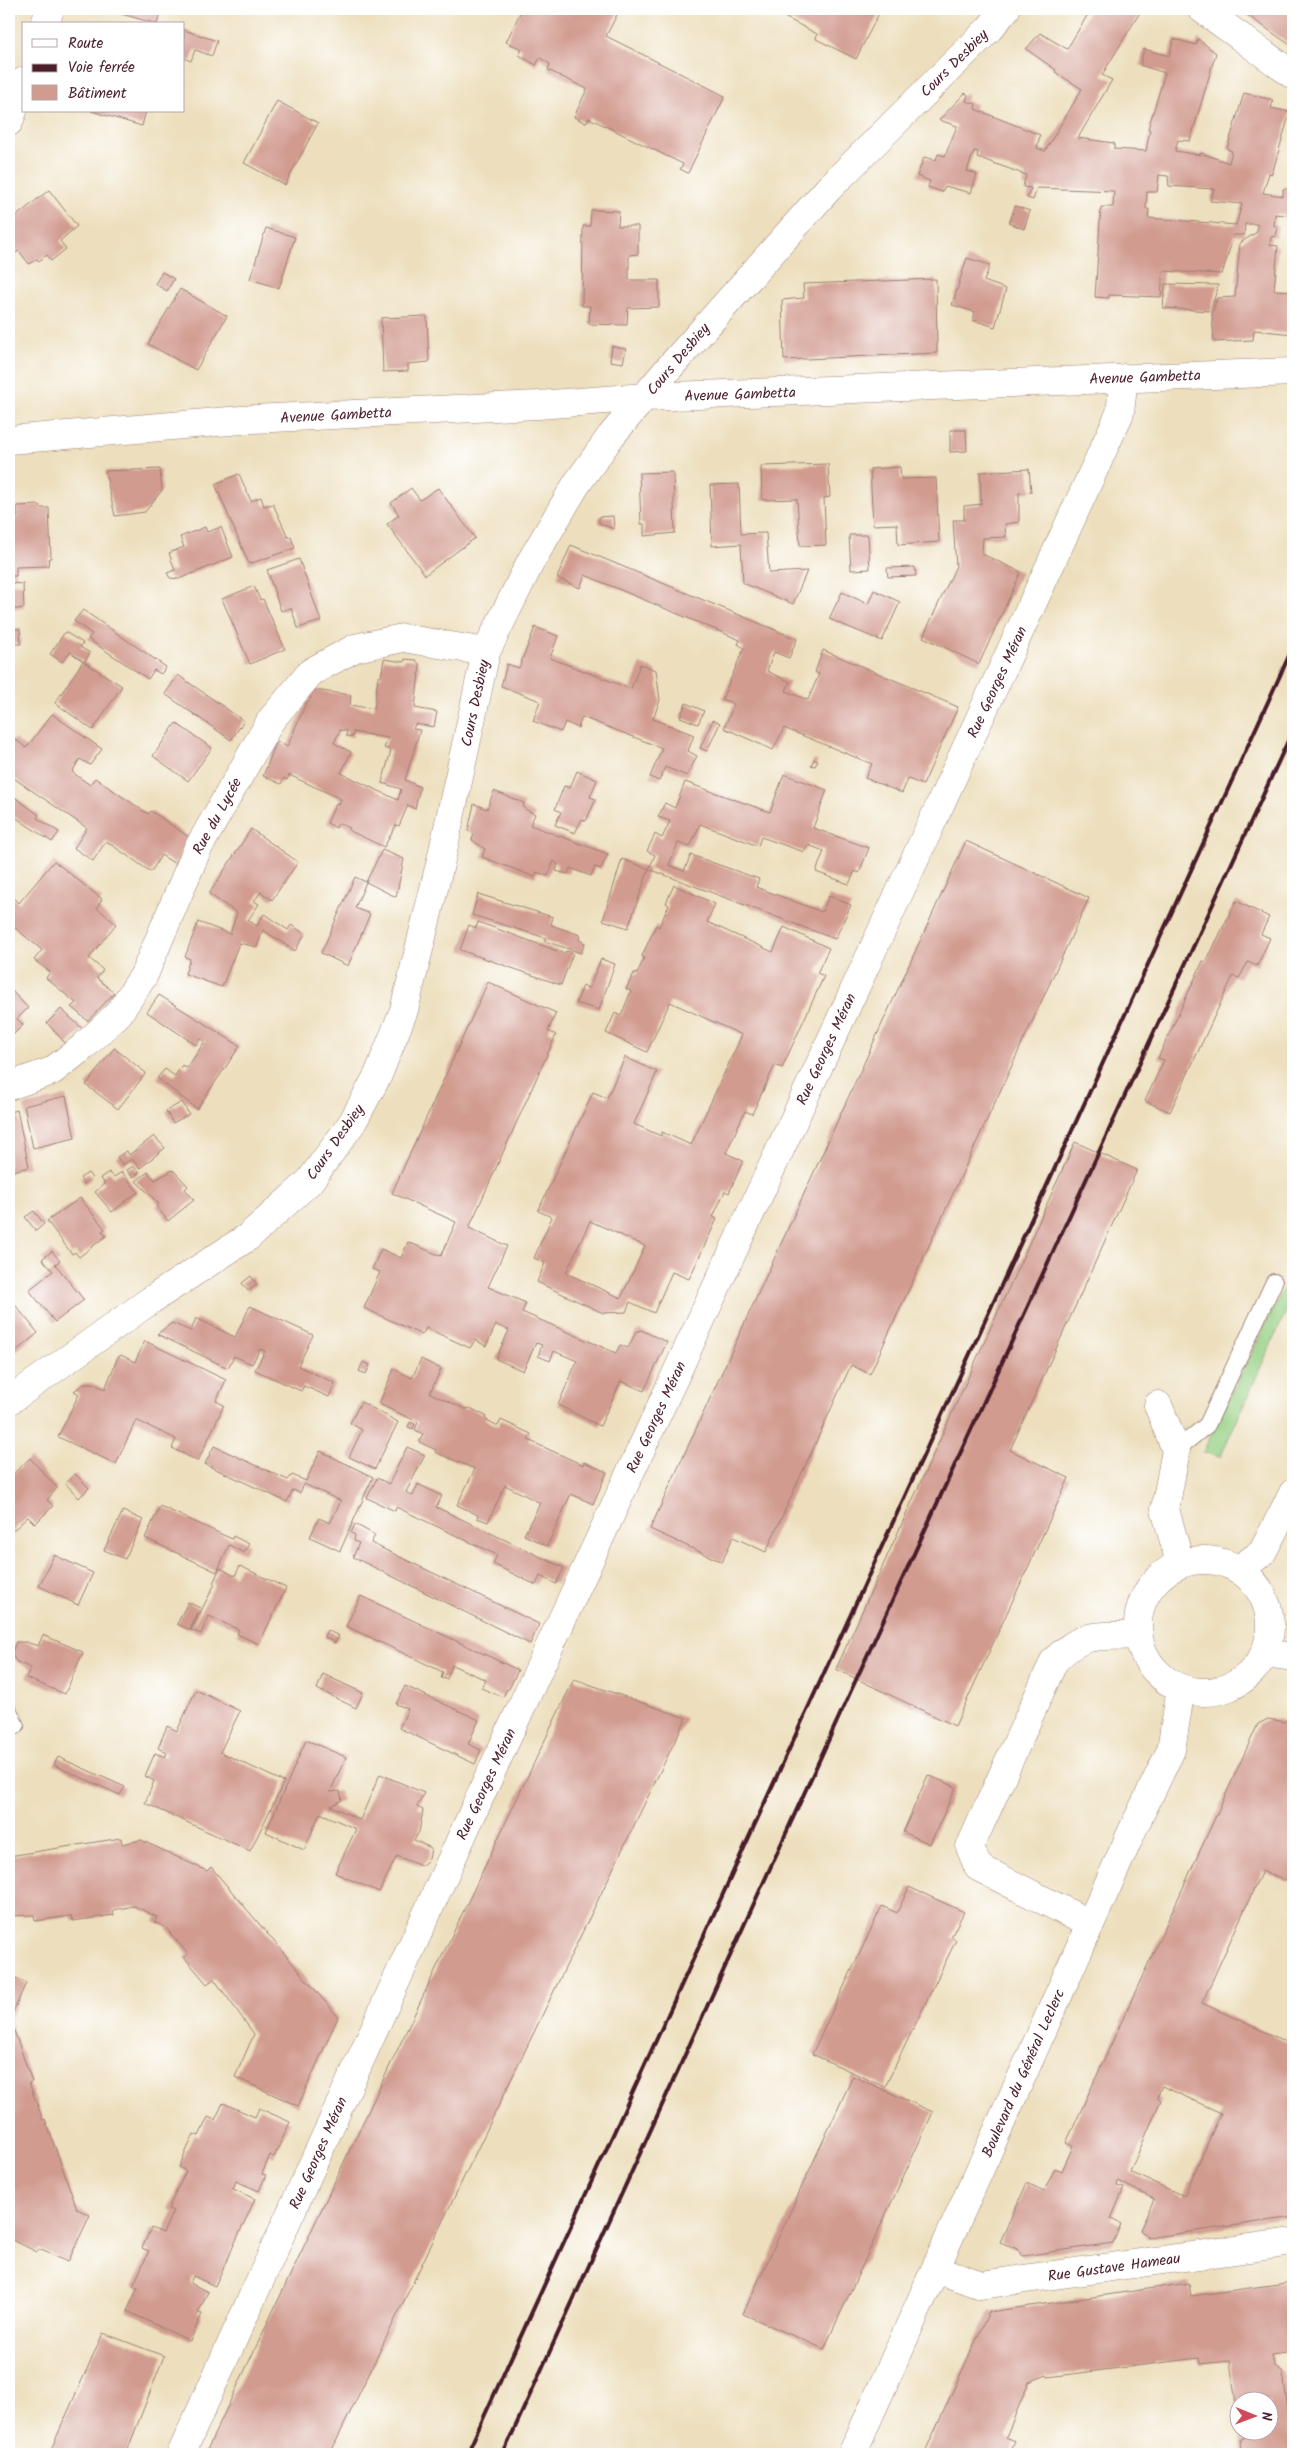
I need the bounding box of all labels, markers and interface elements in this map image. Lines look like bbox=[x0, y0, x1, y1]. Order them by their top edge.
legend bbox=[22, 22, 185, 112]
street label: Cours Desbiey bbox=[915, 23, 995, 103]
text: Route bbox=[68, 32, 104, 56]
text: Voie ferrée bbox=[68, 56, 135, 80]
text: Bâtiment bbox=[68, 82, 127, 106]
street label: Cours Desbiey bbox=[641, 317, 717, 401]
street label: Avenue Gambetta bbox=[1089, 364, 1201, 392]
street label: Avenue Gambetta bbox=[684, 381, 796, 409]
street label: Avenue Gambetta bbox=[280, 401, 392, 431]
street label: Rue Georges Méran bbox=[961, 622, 1034, 742]
street label: Cours Desbiey bbox=[455, 657, 497, 749]
street label: Rue du Lycée bbox=[187, 773, 249, 859]
street label: Rue Georges Méran bbox=[790, 989, 863, 1109]
street label: Cours Desbiey bbox=[301, 1099, 372, 1186]
street label: Rue Georges Méran bbox=[620, 1357, 693, 1477]
street label: Rue Georges Méran bbox=[450, 1724, 523, 1844]
street label: Boulevard du Général Leclerc bbox=[976, 1985, 1072, 2162]
street label: Rue Georges Méran bbox=[283, 2093, 355, 2214]
street label: Rue Gustave Hameau bbox=[1046, 2247, 1182, 2289]
north arrow bbox=[1230, 2390, 1280, 2440]
text: N bbox=[1255, 2412, 1277, 2421]

